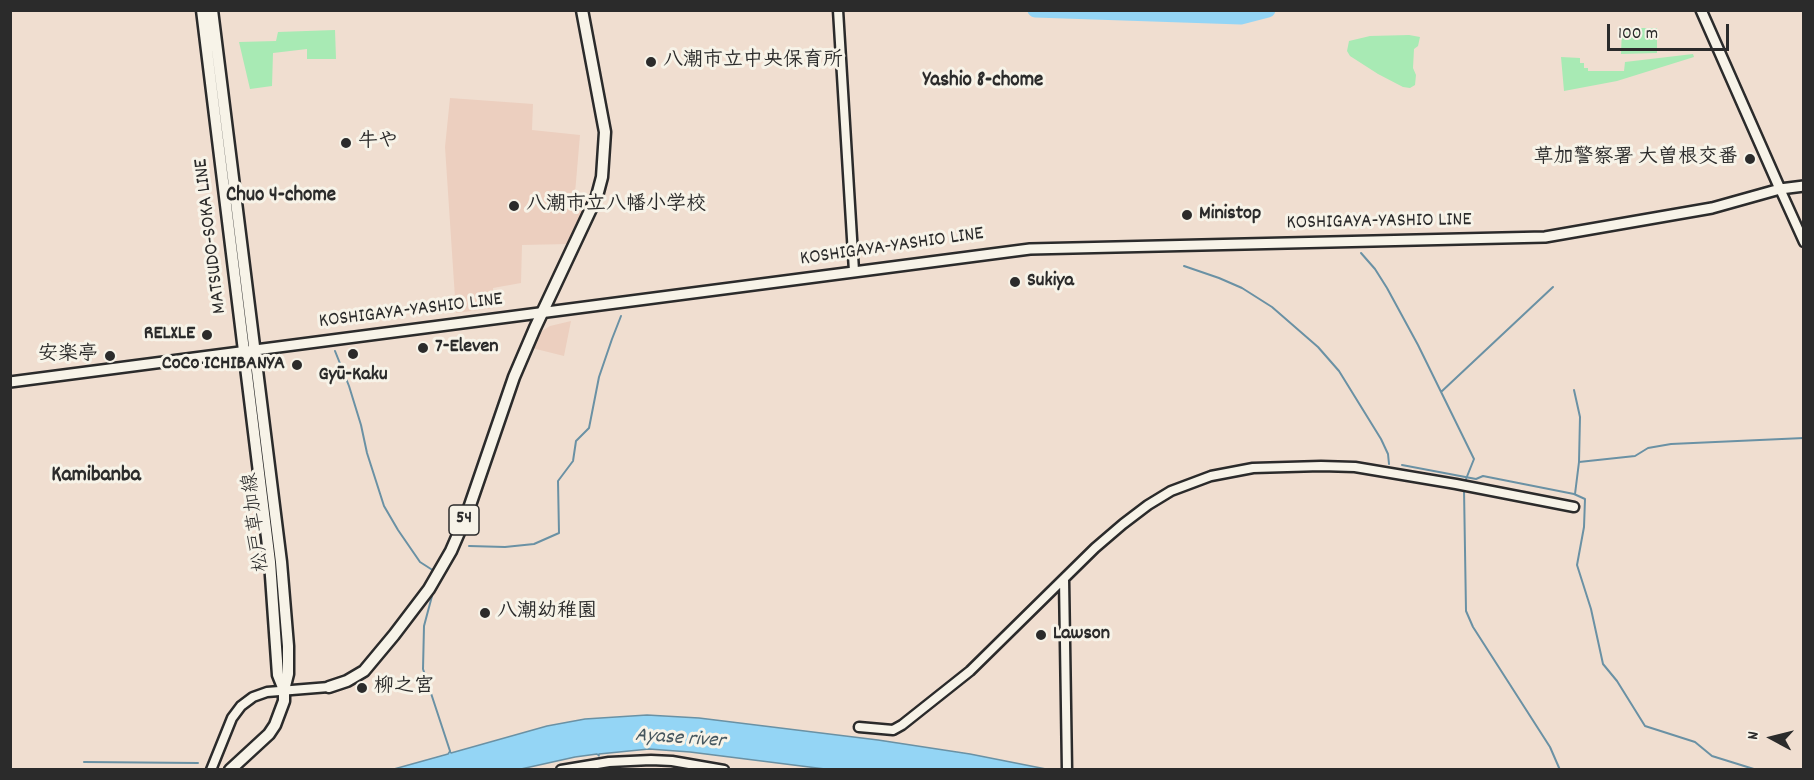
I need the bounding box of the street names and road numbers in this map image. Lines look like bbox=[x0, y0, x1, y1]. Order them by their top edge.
street label: MATSUDO-SOKA LINE bbox=[191, 157, 233, 315]
street label: KOSHIGAYA-YASHIO LINE bbox=[1286, 209, 1472, 237]
street label: KOSHIGAYA-YASHIO LINE bbox=[799, 223, 985, 273]
street label: KOSHIGAYA-YASHIO LINE bbox=[318, 289, 504, 335]
street label: 松戸草加線 bbox=[240, 471, 276, 573]
road number: 54 bbox=[449, 505, 479, 535]

